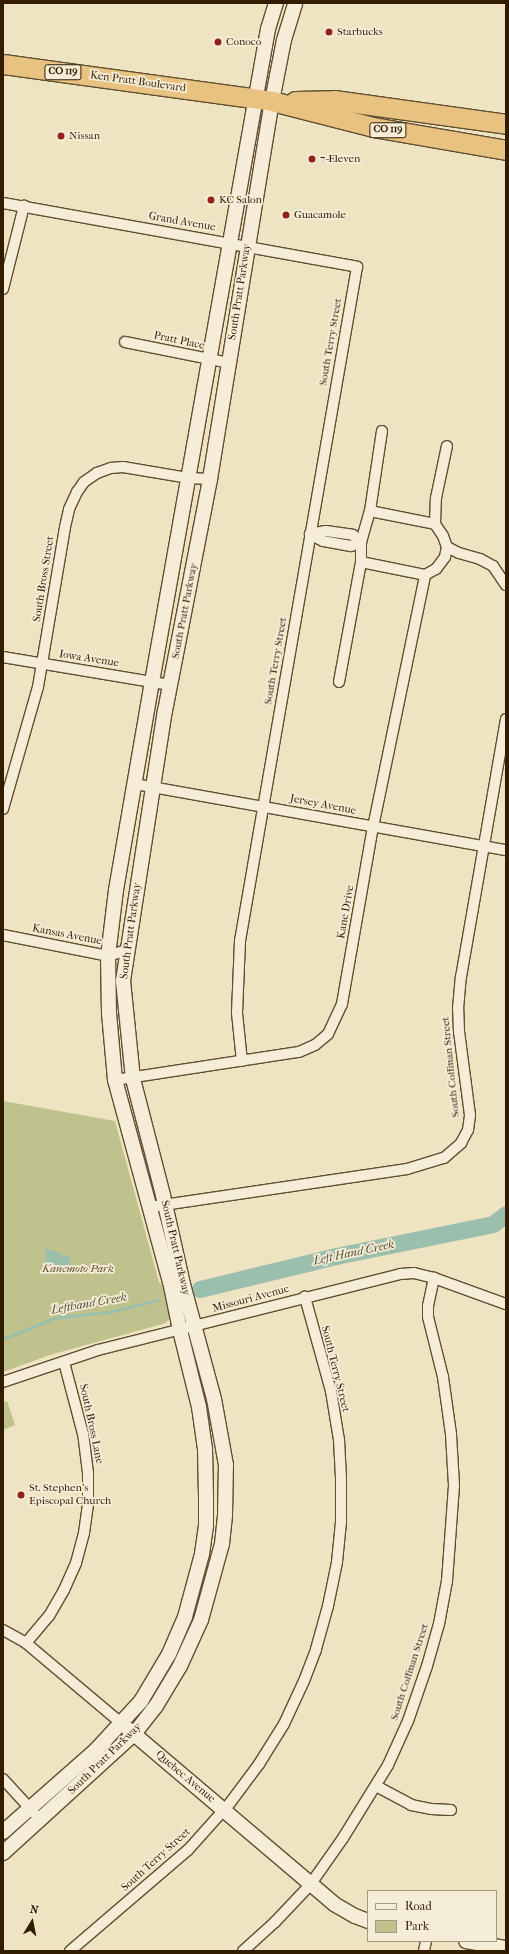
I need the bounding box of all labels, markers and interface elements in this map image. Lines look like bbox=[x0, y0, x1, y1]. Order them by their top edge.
place label: Starbucks bbox=[337, 25, 383, 39]
marker: Starbucks bbox=[324, 27, 334, 37]
place label: Conoco bbox=[226, 35, 261, 49]
marker: Conoco bbox=[213, 37, 223, 47]
road number: CO 119 bbox=[44, 64, 82, 80]
street label: Ken Pratt Boulevard bbox=[89, 69, 187, 95]
road number: CO 119 bbox=[369, 122, 407, 138]
place label: Nissan bbox=[69, 129, 100, 143]
marker: Nissan bbox=[56, 131, 66, 141]
place label: 7-Eleven bbox=[320, 152, 360, 166]
marker: 7-Eleven bbox=[307, 154, 317, 164]
place label: KC Salon bbox=[219, 193, 262, 207]
marker: KC Salon bbox=[206, 195, 216, 205]
place label: Guacamole bbox=[294, 208, 346, 222]
street label: Grand Avenue bbox=[147, 210, 217, 234]
marker: Guacamole bbox=[281, 210, 291, 220]
street label: South Pratt Parkway bbox=[226, 243, 254, 341]
street label: South Terry Street bbox=[317, 297, 345, 387]
street label: Pratt Place bbox=[152, 329, 206, 353]
street label: South Bross Street bbox=[31, 535, 57, 623]
street label: South Pratt Parkway bbox=[169, 562, 201, 660]
street label: South Terry Street bbox=[262, 616, 290, 706]
street label: Iowa Avenue bbox=[58, 648, 120, 670]
street label: Jersey Avenue bbox=[289, 792, 357, 818]
street label: South Pratt Parkway bbox=[118, 882, 144, 980]
street label: Kane Drive bbox=[335, 884, 357, 940]
street label: Kansas Avenue bbox=[31, 922, 103, 948]
street label: South Coffman Street bbox=[439, 1016, 463, 1118]
street label: South Pratt Parkway bbox=[158, 1199, 192, 1297]
water label: Left Hand Creek bbox=[312, 1237, 396, 1269]
park label: Kanemoto Park bbox=[42, 1262, 114, 1276]
street label: Missouri Avenue bbox=[211, 1282, 291, 1316]
water label: Lefthand Creek bbox=[50, 1290, 128, 1318]
street label: South Terry Street bbox=[318, 1325, 352, 1413]
street label: South Bross Lane bbox=[76, 1383, 106, 1465]
place label: St. Stephen's Episcopal Church bbox=[29, 1482, 111, 1508]
marker: St. Stephen's Episcopal Church bbox=[16, 1490, 26, 1500]
street label: South Coffman Street bbox=[388, 1622, 432, 1722]
street label: South Pratt Parkway bbox=[65, 1721, 145, 1797]
street label: Quebec Avenue bbox=[152, 1748, 218, 1806]
street label: South Terry Street bbox=[119, 1826, 193, 1894]
legend bbox=[367, 1890, 497, 1942]
text: Road bbox=[405, 1899, 432, 1913]
north arrow bbox=[12, 1902, 52, 1942]
text: N bbox=[29, 1903, 39, 1917]
text: Park bbox=[405, 1919, 429, 1933]

